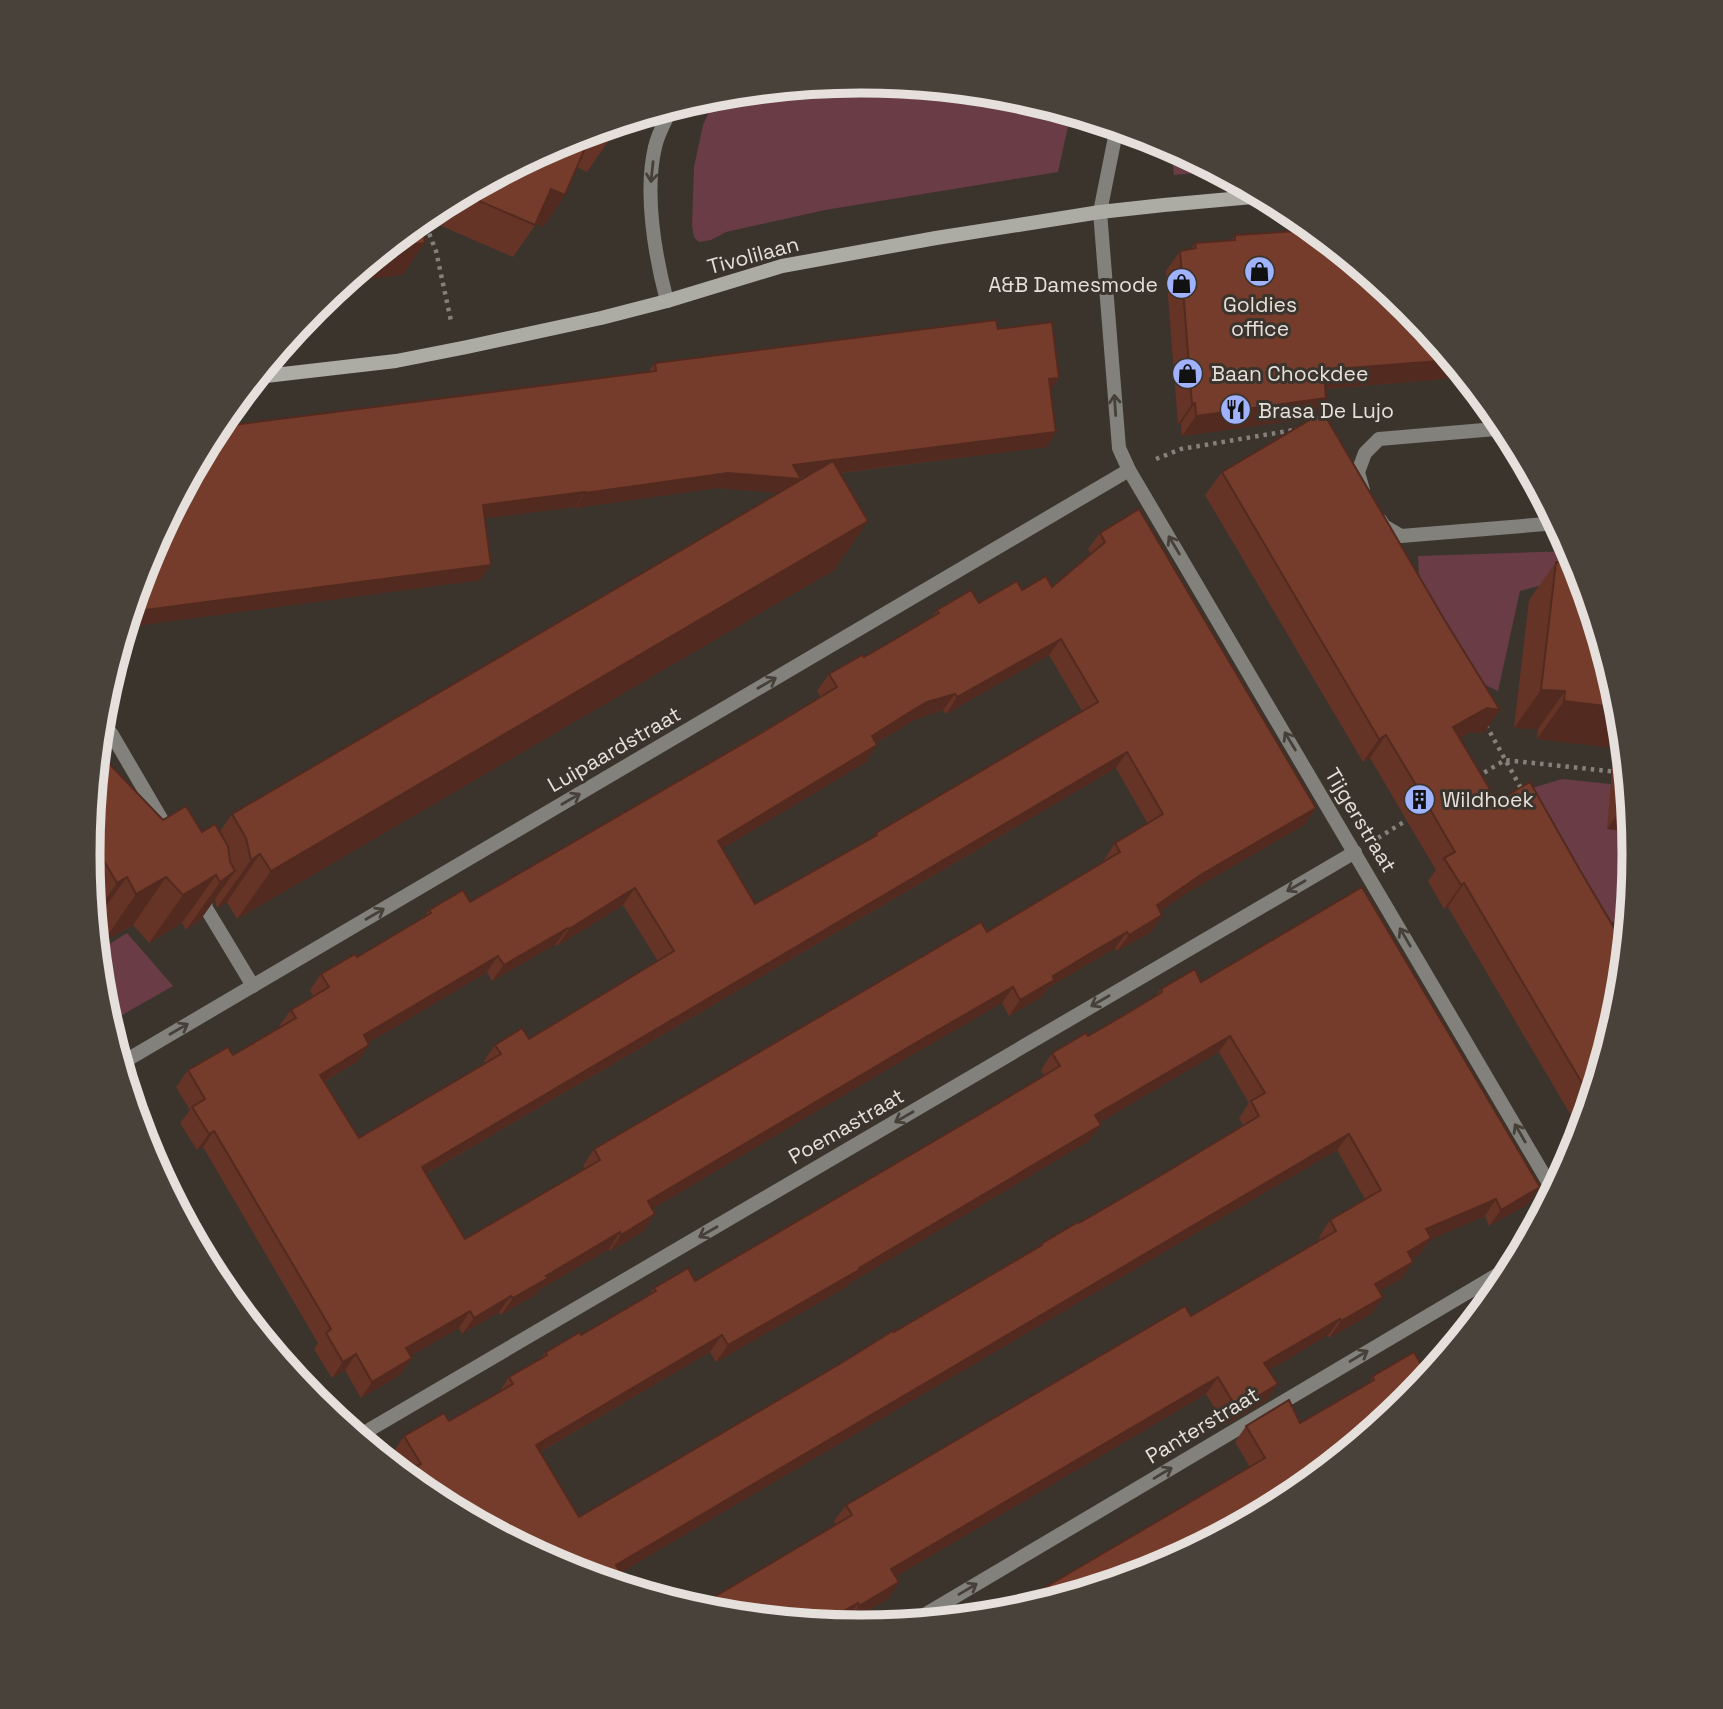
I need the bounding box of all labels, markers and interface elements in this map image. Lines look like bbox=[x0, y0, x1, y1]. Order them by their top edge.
one-way arrow bbox=[645, 160, 658, 182]
street label: Tivolilaan bbox=[704, 230, 802, 280]
shop icon: Goldies office bbox=[1243, 255, 1277, 289]
shop icon: A&B Damesmode bbox=[1164, 267, 1198, 301]
place label: A&B Damesmode bbox=[988, 271, 1158, 298]
place label: Goldies office bbox=[1223, 291, 1297, 342]
shop icon: Baan Chockdee bbox=[1171, 356, 1205, 390]
place label: Baan Chockdee bbox=[1211, 360, 1368, 387]
restaurant icon: Brasa De Lujo bbox=[1218, 393, 1252, 427]
one-way arrow bbox=[1108, 394, 1121, 417]
place label: Brasa De Lujo bbox=[1258, 397, 1394, 424]
one-way arrow bbox=[1167, 536, 1181, 556]
one-way arrow bbox=[757, 676, 777, 690]
street label: Luipaardstraat bbox=[543, 700, 685, 798]
one-way arrow bbox=[1282, 731, 1296, 751]
street label: Tijgerstraat bbox=[1319, 763, 1403, 877]
building icon: Wildhoek bbox=[1402, 782, 1436, 816]
place label: Wildhoek bbox=[1442, 786, 1534, 813]
one-way arrow bbox=[560, 792, 581, 805]
one-way arrow bbox=[1287, 880, 1307, 894]
one-way arrow bbox=[364, 907, 384, 921]
one-way arrow bbox=[1398, 927, 1411, 948]
one-way arrow bbox=[1091, 995, 1111, 1009]
one-way arrow bbox=[168, 1022, 188, 1036]
street label: Poemastraat bbox=[783, 1082, 909, 1170]
one-way arrow bbox=[894, 1110, 914, 1124]
one-way arrow bbox=[1513, 1124, 1527, 1144]
one-way arrow bbox=[698, 1225, 718, 1239]
one-way arrow bbox=[1348, 1349, 1368, 1363]
street label: Panterstraat bbox=[1140, 1381, 1264, 1469]
one-way arrow bbox=[1153, 1465, 1173, 1479]
one-way arrow bbox=[957, 1582, 977, 1596]

